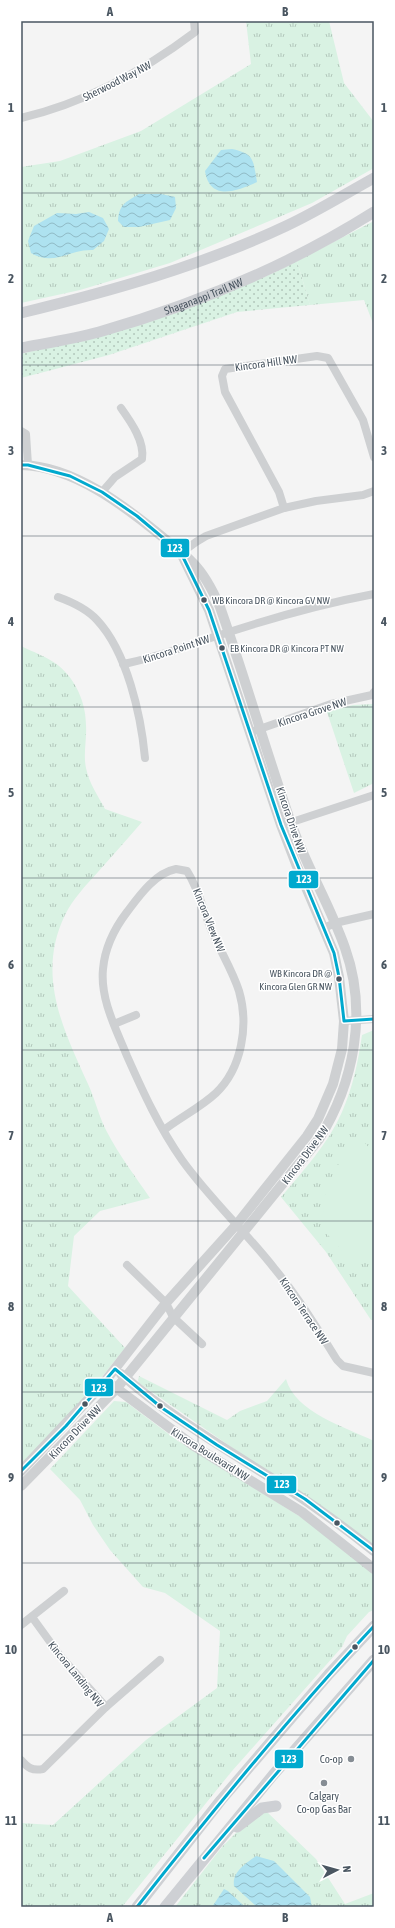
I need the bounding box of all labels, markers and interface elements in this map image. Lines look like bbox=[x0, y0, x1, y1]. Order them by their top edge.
text: A bbox=[106, 4, 114, 19]
text: B bbox=[282, 4, 289, 19]
street label: Sherwood Way NW bbox=[81, 59, 153, 103]
text: 1 bbox=[8, 100, 14, 115]
text: 1 bbox=[381, 100, 387, 115]
text: 2 bbox=[8, 271, 14, 286]
text: 2 bbox=[381, 271, 387, 286]
street label: Shaganappi Trail NW bbox=[162, 276, 245, 317]
street label: Kincora Hill NW bbox=[234, 353, 298, 373]
text: 3 bbox=[8, 443, 14, 458]
text: 3 bbox=[381, 443, 387, 458]
line badge: 123 bbox=[160, 538, 190, 558]
text: 123 bbox=[167, 542, 183, 554]
marker: WB Kincora DR @ Kincora GV NW bbox=[199, 595, 209, 605]
place label: WB Kincora DR @ Kincora GV NW bbox=[212, 595, 330, 606]
text: 4 bbox=[7, 614, 14, 629]
text: 4 bbox=[380, 614, 387, 629]
street label: Kincora Point NW bbox=[141, 633, 211, 665]
marker: EB Kincora DR @ Kincora PT NW bbox=[217, 643, 227, 653]
place label: EB Kincora DR @ Kincora PT NW bbox=[230, 643, 345, 654]
street label: Kincora Grove NW bbox=[276, 695, 348, 729]
text: 5 bbox=[8, 785, 14, 800]
street label: Kincora Drive NW bbox=[274, 785, 308, 855]
text: 5 bbox=[381, 785, 387, 800]
line badge: 123 bbox=[288, 870, 319, 889]
text: 123 bbox=[296, 873, 312, 885]
street label: Kincora View NW bbox=[191, 886, 227, 954]
text: 6 bbox=[8, 957, 14, 972]
text: 6 bbox=[381, 957, 387, 972]
place label: WB Kincora DR @ Kincora Glen GR NW bbox=[259, 968, 333, 992]
marker: WB Kincora DR @ Kincora Glen GR NW bbox=[334, 974, 344, 984]
street label: Kincora Drive NW bbox=[279, 1124, 331, 1186]
text: 7 bbox=[8, 1128, 14, 1143]
text: 7 bbox=[381, 1128, 387, 1143]
street label: Kincora Terrace NW bbox=[277, 1275, 331, 1347]
text: 8 bbox=[8, 1299, 14, 1314]
text: 8 bbox=[381, 1299, 387, 1314]
line badge: 123 bbox=[84, 1378, 114, 1397]
text: 123 bbox=[91, 1382, 107, 1394]
unlabelled marker bbox=[80, 1399, 90, 1409]
unlabelled marker bbox=[155, 1401, 165, 1411]
street label: Kincora Drive NW bbox=[47, 1403, 103, 1461]
street label: Kincora Boulevard NW bbox=[169, 1425, 251, 1483]
text: 9 bbox=[8, 1470, 14, 1485]
text: 9 bbox=[381, 1470, 387, 1485]
line badge: 123 bbox=[266, 1475, 297, 1494]
text: 123 bbox=[274, 1478, 290, 1490]
unlabelled marker bbox=[332, 1518, 342, 1528]
street label: Kincora Landing NW bbox=[46, 1639, 106, 1709]
text: 10 bbox=[5, 1642, 17, 1657]
unlabelled marker bbox=[350, 1642, 360, 1652]
text: 10 bbox=[378, 1642, 390, 1657]
line badge: 123 bbox=[274, 1749, 304, 1769]
text: 123 bbox=[281, 1753, 297, 1765]
place label: Co-op bbox=[320, 1753, 343, 1765]
marker: Co-op bbox=[346, 1754, 356, 1764]
marker: Calgary Co-op Gas Bar bbox=[319, 1778, 329, 1788]
place label: Calgary Co-op Gas Bar bbox=[297, 1790, 352, 1815]
text: 11 bbox=[5, 1813, 17, 1828]
text: 11 bbox=[378, 1813, 390, 1828]
north arrow bbox=[317, 1850, 357, 1890]
text: N bbox=[341, 1865, 353, 1873]
text: A bbox=[106, 1910, 114, 1925]
text: B bbox=[282, 1910, 289, 1925]

